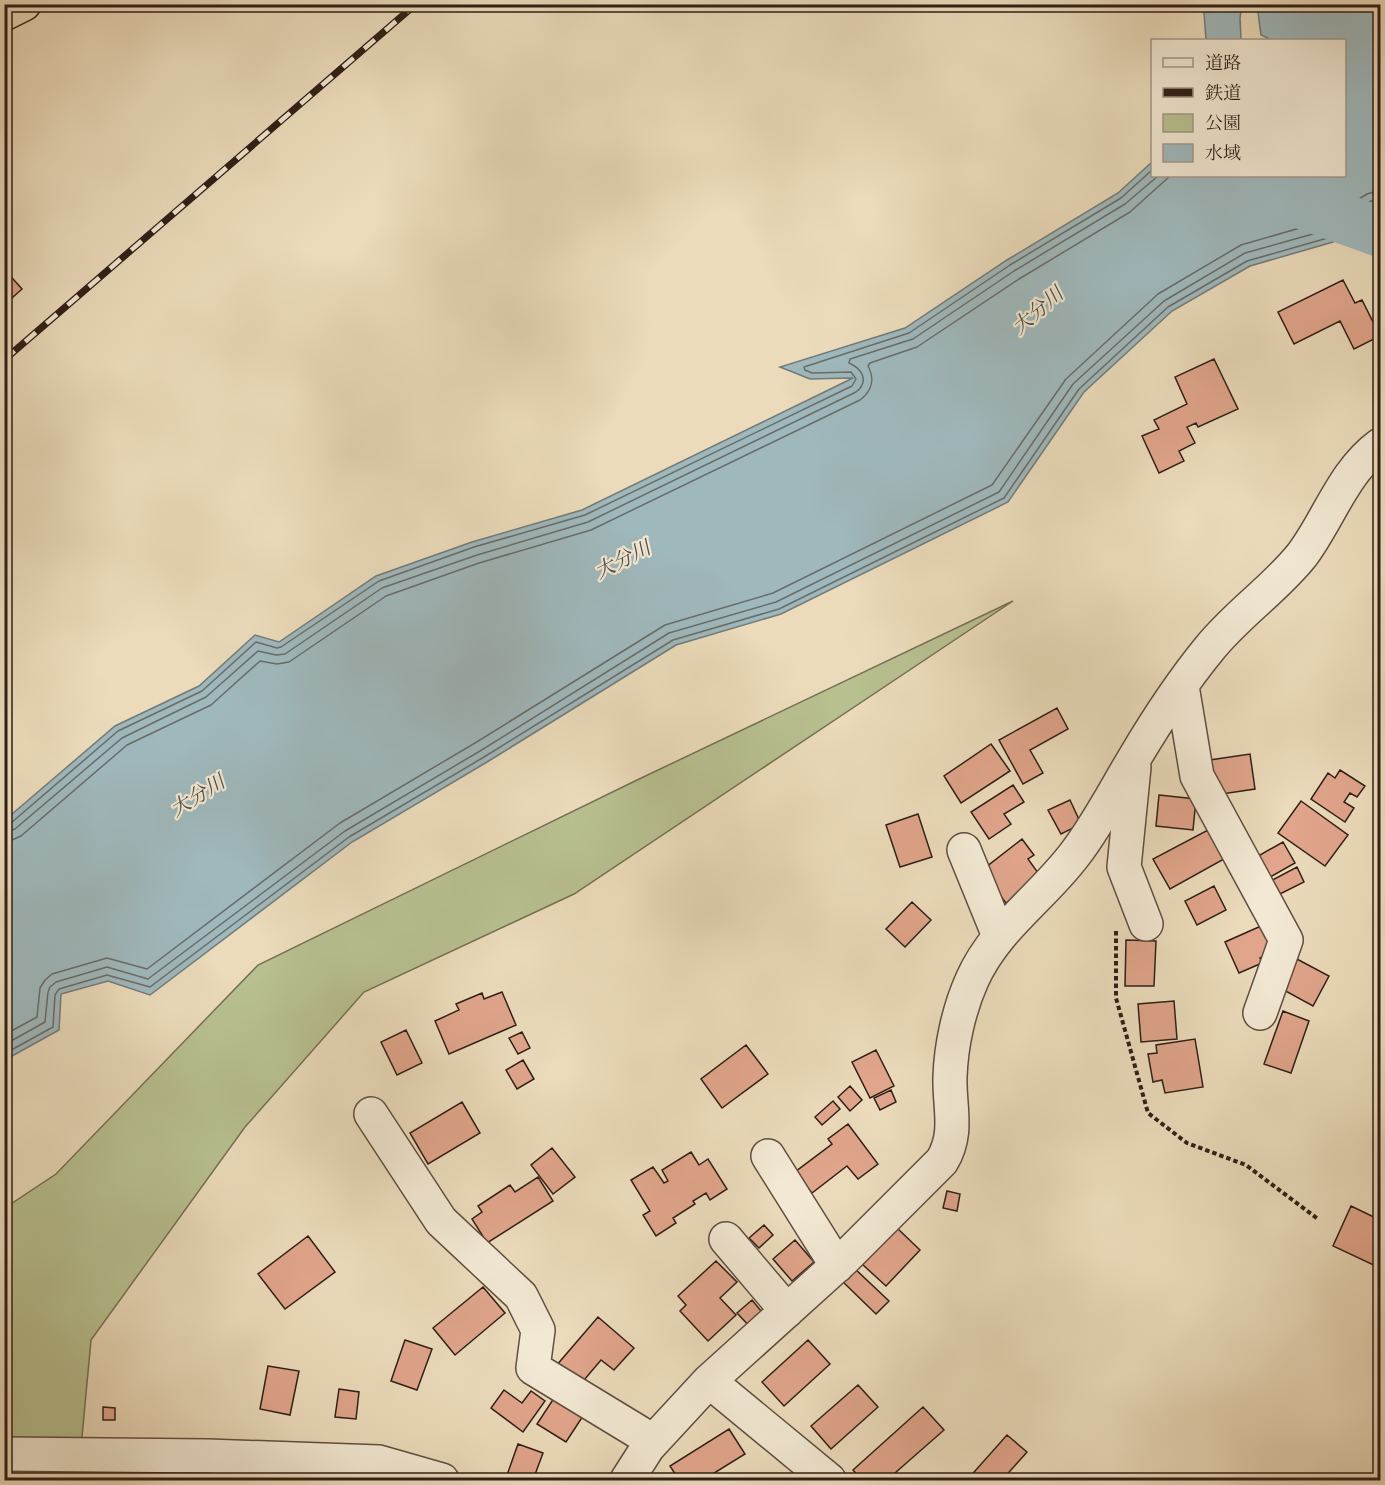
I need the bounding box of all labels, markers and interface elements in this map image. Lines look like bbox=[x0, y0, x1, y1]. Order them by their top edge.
legend bbox=[1151, 39, 1346, 177]
text: 道路 bbox=[1205, 49, 1241, 76]
text: 鉄道 bbox=[1205, 79, 1241, 106]
text: 公園 bbox=[1205, 109, 1241, 136]
text: 水域 bbox=[1205, 139, 1241, 166]
water label: 大分川 bbox=[1005, 278, 1071, 341]
water label: 大分川 bbox=[589, 532, 657, 586]
water label: 大分川 bbox=[164, 766, 232, 823]

